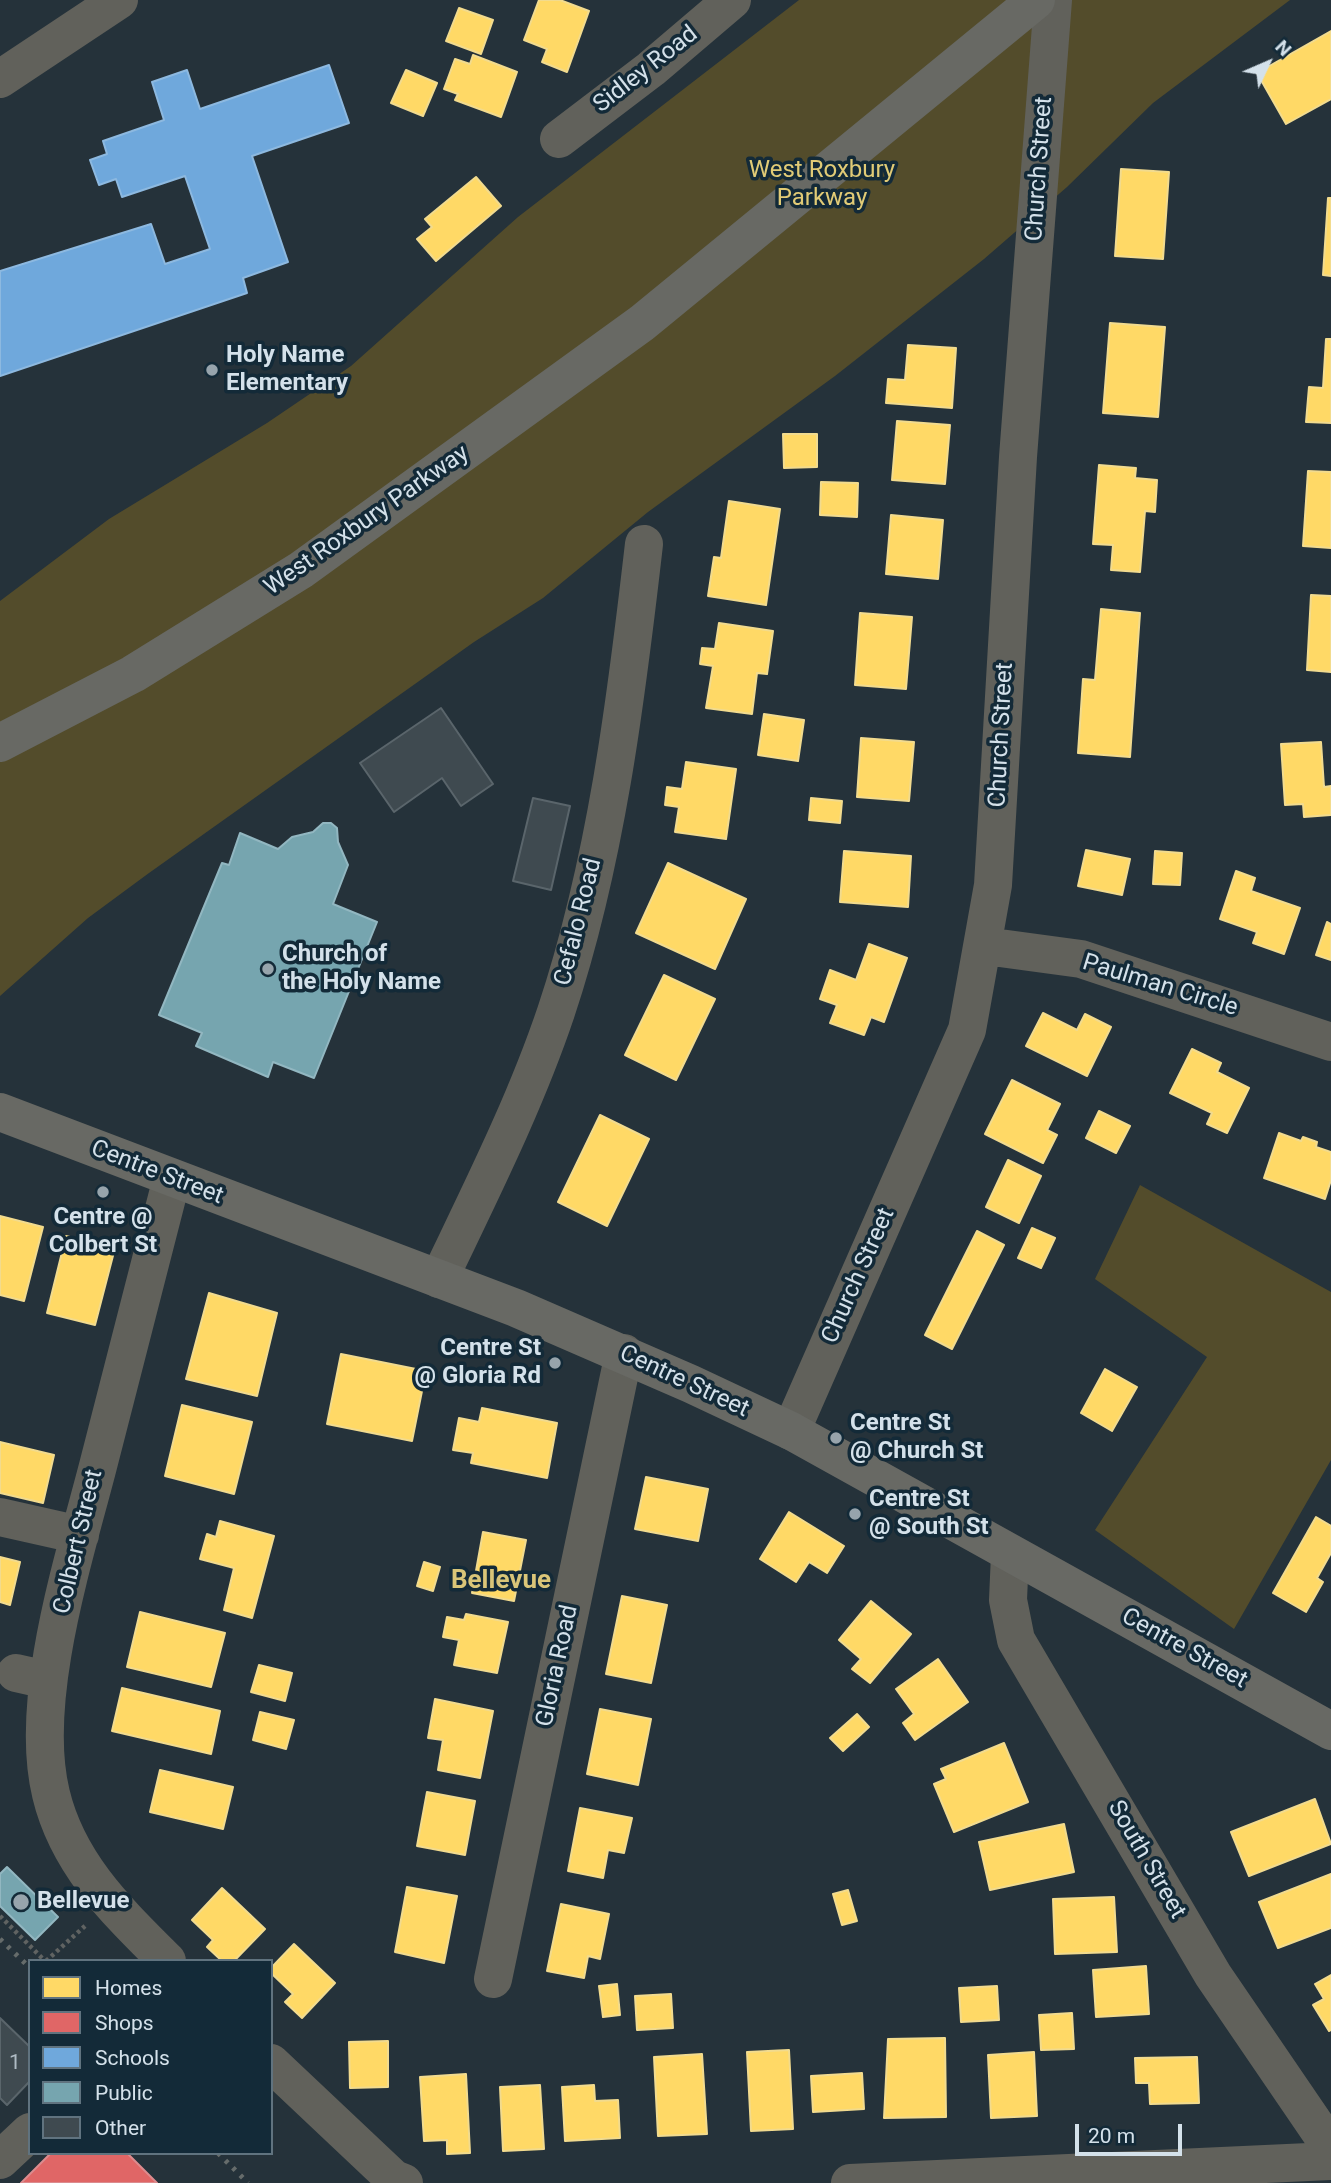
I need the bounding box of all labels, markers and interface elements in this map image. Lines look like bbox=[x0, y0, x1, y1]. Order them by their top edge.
street label: Sidley Road bbox=[588, 20, 704, 120]
north arrow bbox=[1233, 28, 1303, 98]
text: N bbox=[1271, 35, 1296, 61]
street label: Church Street bbox=[1021, 96, 1059, 242]
park label: West Roxbury Parkway bbox=[749, 157, 895, 213]
place label: Holy Name Elementary bbox=[226, 342, 348, 398]
marker: Holy Name Elementary bbox=[204, 362, 220, 378]
street label: West Roxbury Parkway bbox=[259, 440, 475, 602]
street label: Church Street bbox=[984, 662, 1020, 808]
street label: Cefalo Road bbox=[549, 855, 609, 989]
place label: Church of the Holy Name bbox=[282, 941, 441, 997]
street label: Paulman Circle bbox=[1079, 949, 1241, 1023]
marker: Church of the Holy Name bbox=[260, 961, 276, 977]
street label: Centre Street bbox=[87, 1135, 227, 1211]
marker: Centre @ Colbert St bbox=[95, 1184, 111, 1200]
place label: Centre @ Colbert St bbox=[49, 1204, 157, 1260]
street label: Church Street bbox=[816, 1204, 902, 1348]
place label: Centre St @ Gloria Rd bbox=[414, 1335, 541, 1391]
street label: Centre Street bbox=[615, 1340, 753, 1424]
marker: Centre St @ Gloria Rd bbox=[547, 1355, 563, 1371]
place label: Centre St @ Church St bbox=[850, 1410, 983, 1466]
marker: Centre St @ Church St bbox=[828, 1430, 844, 1446]
street label: Colbert Street bbox=[48, 1467, 110, 1617]
place label: Centre St @ South St bbox=[869, 1486, 989, 1542]
marker: Centre St @ South St bbox=[847, 1506, 863, 1522]
district label: Bellevue bbox=[451, 1565, 551, 1597]
street label: Gloria Road bbox=[531, 1602, 585, 1730]
street label: Centre Street bbox=[1116, 1603, 1252, 1695]
street label: South Street bbox=[1101, 1796, 1191, 1924]
place label: Bellevue bbox=[37, 1888, 129, 1916]
marker: Bellevue bbox=[11, 1892, 31, 1912]
legend bbox=[28, 1959, 273, 2155]
text: Homes bbox=[95, 1976, 162, 2000]
text: Shops bbox=[95, 2011, 154, 2035]
text: Schools bbox=[95, 2046, 170, 2070]
house number: 1 bbox=[9, 2051, 21, 2077]
text: Public bbox=[95, 2081, 153, 2105]
scale bar bbox=[1079, 2110, 1186, 2154]
text: Other bbox=[95, 2116, 146, 2140]
text: 20 m bbox=[1088, 2124, 1135, 2148]

